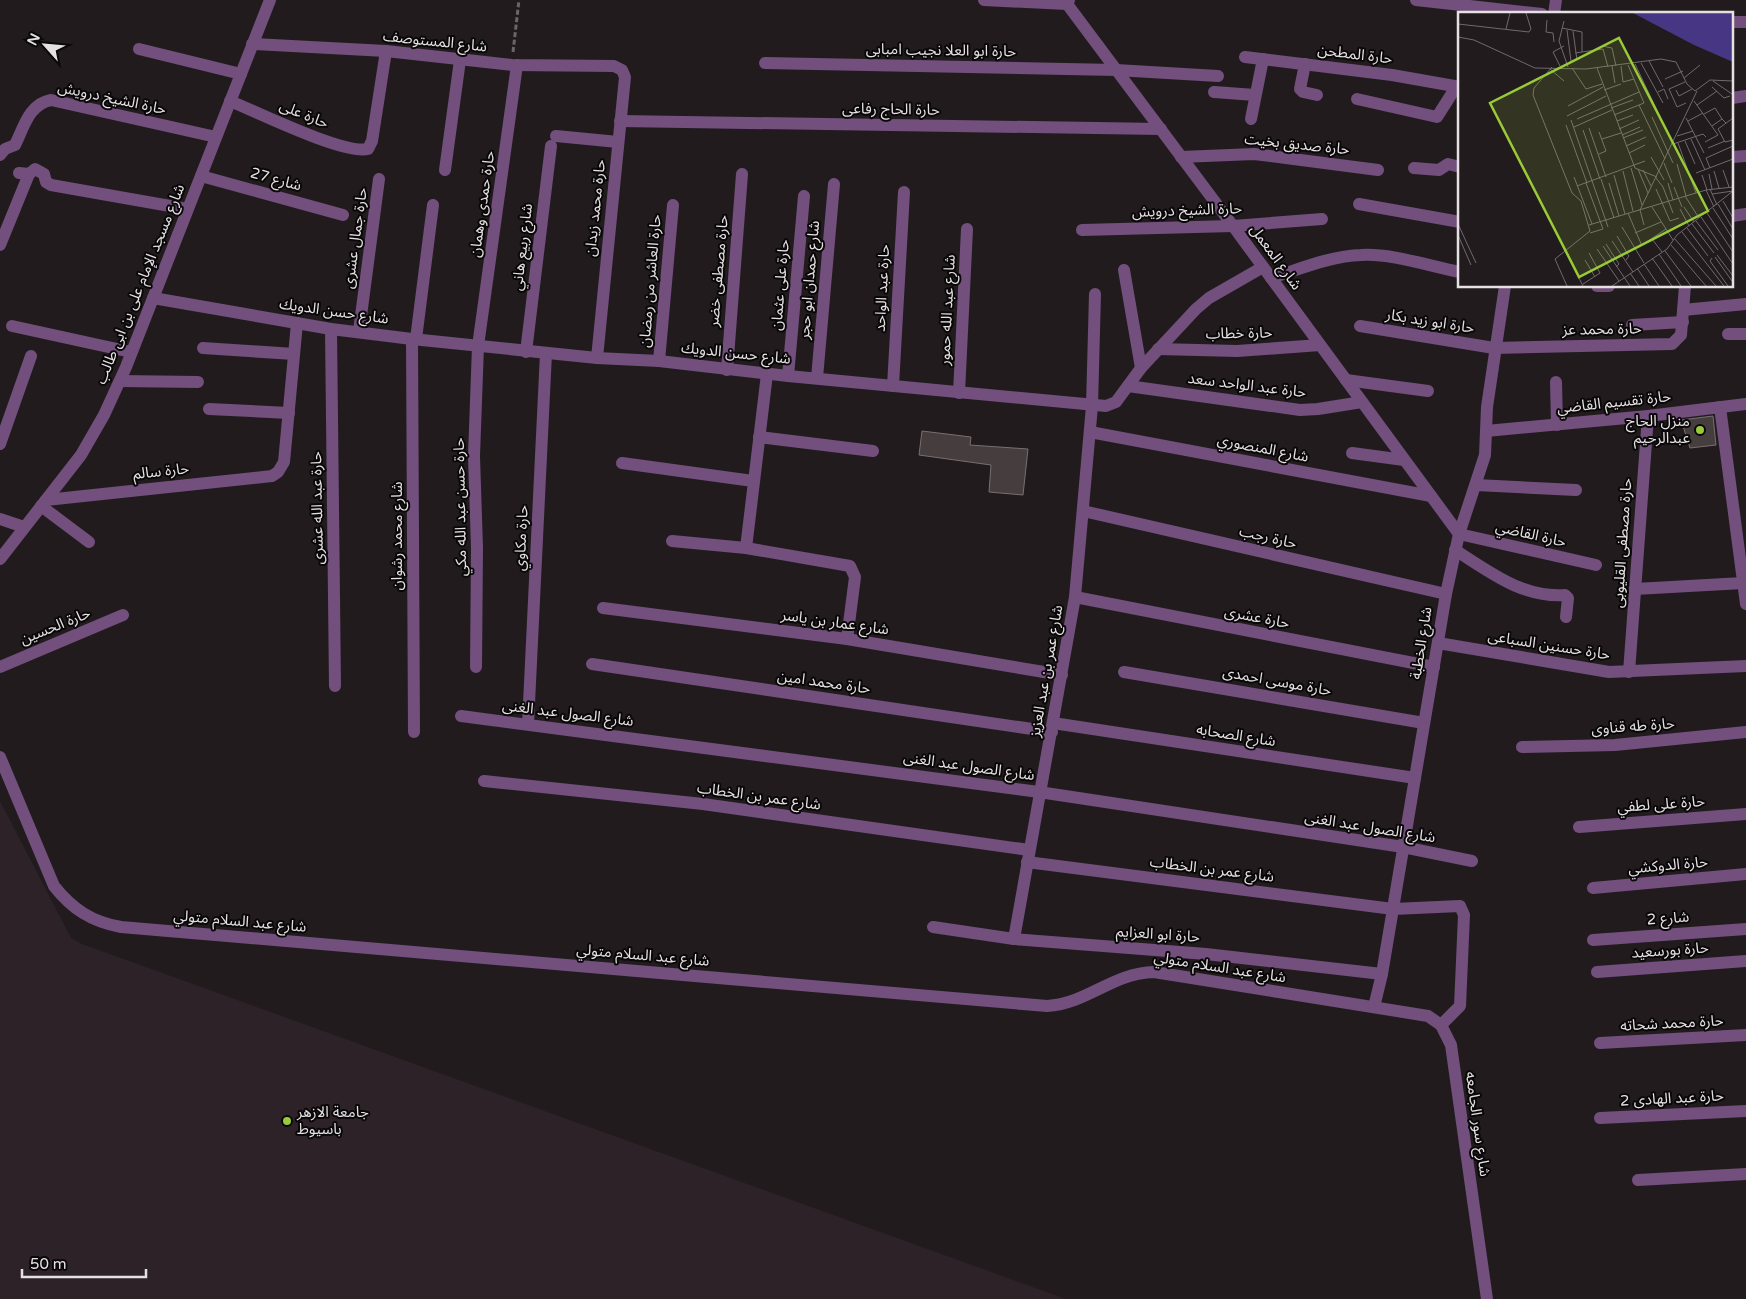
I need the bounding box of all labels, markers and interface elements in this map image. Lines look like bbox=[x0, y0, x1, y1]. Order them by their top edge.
inset map bbox=[1458, 12, 1734, 288]
north arrow bbox=[20, 20, 70, 70]
street label: شارع المستوصف bbox=[382, 27, 488, 58]
text: N bbox=[24, 30, 44, 48]
street label: حارة ابو العلا نجيب امبابى bbox=[866, 40, 1016, 60]
street label: حارة المطحن bbox=[1316, 40, 1394, 68]
street label: حارة الشيخ درويش bbox=[56, 78, 168, 121]
street label: حارة على bbox=[277, 96, 331, 132]
street label: حارة الحاج رفاعى bbox=[842, 99, 940, 122]
street label: حارة صديق بخيت bbox=[1243, 130, 1351, 159]
street label: حارة حمدى وهمان bbox=[466, 149, 498, 258]
street label: حارة محمد زيدان bbox=[581, 158, 609, 257]
street label: شارع 27 bbox=[248, 164, 304, 197]
street label: شارع مسجد الإمام على بن ابى طالب bbox=[92, 181, 191, 388]
street label: حارة جمال عشرى bbox=[339, 186, 371, 290]
street label: حارة الشيخ درويش bbox=[1132, 199, 1243, 224]
street label: شارع ربيع هاني bbox=[508, 202, 539, 292]
street label: حارة العاشر من رمضان bbox=[635, 213, 665, 348]
street label: حارة مصطفى خضر bbox=[704, 214, 732, 329]
street label: شارع حمدان ابو حجر bbox=[795, 220, 826, 341]
street label: شارع المعمل bbox=[1244, 221, 1306, 295]
street label: حارة على عثمان bbox=[767, 238, 793, 331]
street label: حارة عبد الواحد bbox=[871, 244, 893, 332]
street label: شارع عبد الله حمور bbox=[935, 254, 962, 367]
street label: شارع حسن الدويك bbox=[278, 294, 390, 331]
street label: حارة ابو زيد بكار bbox=[1383, 305, 1476, 337]
street label: حارة محمد عز bbox=[1561, 319, 1642, 339]
street label: حارة خطاب bbox=[1205, 323, 1273, 343]
street label: شارع حسن الدويك bbox=[680, 338, 792, 371]
street label: حارة عبد الواحد سعد bbox=[1187, 369, 1307, 401]
street label: حارة تقسيم القاضي bbox=[1556, 387, 1672, 419]
place label: منزل الحاج عبدالرحيم bbox=[1626, 412, 1690, 449]
marker: منزل الحاج عبدالرحيم bbox=[1694, 424, 1706, 436]
street label: شارع المنصوري bbox=[1215, 430, 1310, 469]
street label: حارة حسن عبد الله مكي bbox=[450, 437, 473, 577]
street label: حارة عبد الله عشرى bbox=[307, 451, 327, 565]
street label: حارة سالم bbox=[132, 459, 190, 485]
street label: حارة مصطفى القليوبى bbox=[1608, 477, 1636, 609]
street label: شارع محمد رشوان bbox=[388, 481, 409, 590]
street label: حارة مكاوي bbox=[510, 504, 534, 572]
street label: حارة القاضي bbox=[1493, 517, 1568, 553]
street label: حارة رجب bbox=[1238, 522, 1299, 552]
street label: حارة عشرى bbox=[1223, 602, 1291, 632]
street label: شارع عمر بن عبد العزيز bbox=[1025, 603, 1069, 740]
street label: حارة الحسين bbox=[17, 604, 93, 648]
street label: شارع عمار بن ياسر bbox=[779, 605, 890, 641]
street label: شارع الخطبة bbox=[1406, 605, 1439, 681]
street label: حارة حسنين السباعى bbox=[1487, 626, 1612, 664]
street label: حارة موسى احمدى bbox=[1221, 663, 1333, 699]
street label: حارة محمد امين bbox=[776, 667, 872, 697]
street label: شارع الصول عبد الغنى bbox=[501, 696, 635, 733]
street label: حارة طه قناوى bbox=[1591, 714, 1676, 738]
street label: شارع الصحابه bbox=[1195, 720, 1277, 753]
street label: شارع الصول عبد الغنى bbox=[902, 748, 1036, 787]
street label: شارع عمر بن الخطاب bbox=[695, 778, 822, 817]
street label: حارة على لطفي bbox=[1616, 792, 1706, 819]
street label: شارع الصول عبد الغنى bbox=[1303, 808, 1437, 849]
street label: شارع عمر بن الخطاب bbox=[1148, 852, 1275, 889]
street label: حارة الدوكشي bbox=[1627, 853, 1709, 880]
street label: شارع عبد السلام متولي bbox=[172, 906, 308, 939]
street label: شارع 2 bbox=[1646, 908, 1690, 931]
street label: حارة ابو العزايم bbox=[1115, 922, 1201, 948]
street label: حارة بورسعيد bbox=[1631, 938, 1709, 962]
street label: شارع عبد السلام متولي bbox=[575, 940, 711, 973]
street label: شارع عبد السلام متولي bbox=[1152, 948, 1288, 989]
street label: حارة محمد شحاته bbox=[1620, 1011, 1724, 1035]
street label: شارع سور الجامعه bbox=[1459, 1070, 1494, 1178]
street label: حارة عبد الهادى 2 bbox=[1620, 1086, 1725, 1110]
place label: جامعة الازهر باسيوط bbox=[296, 1103, 369, 1138]
marker: جامعة الازهر باسيوط bbox=[281, 1115, 293, 1127]
scale bar bbox=[22, 1246, 146, 1278]
text: 50 m bbox=[30, 1255, 67, 1273]

